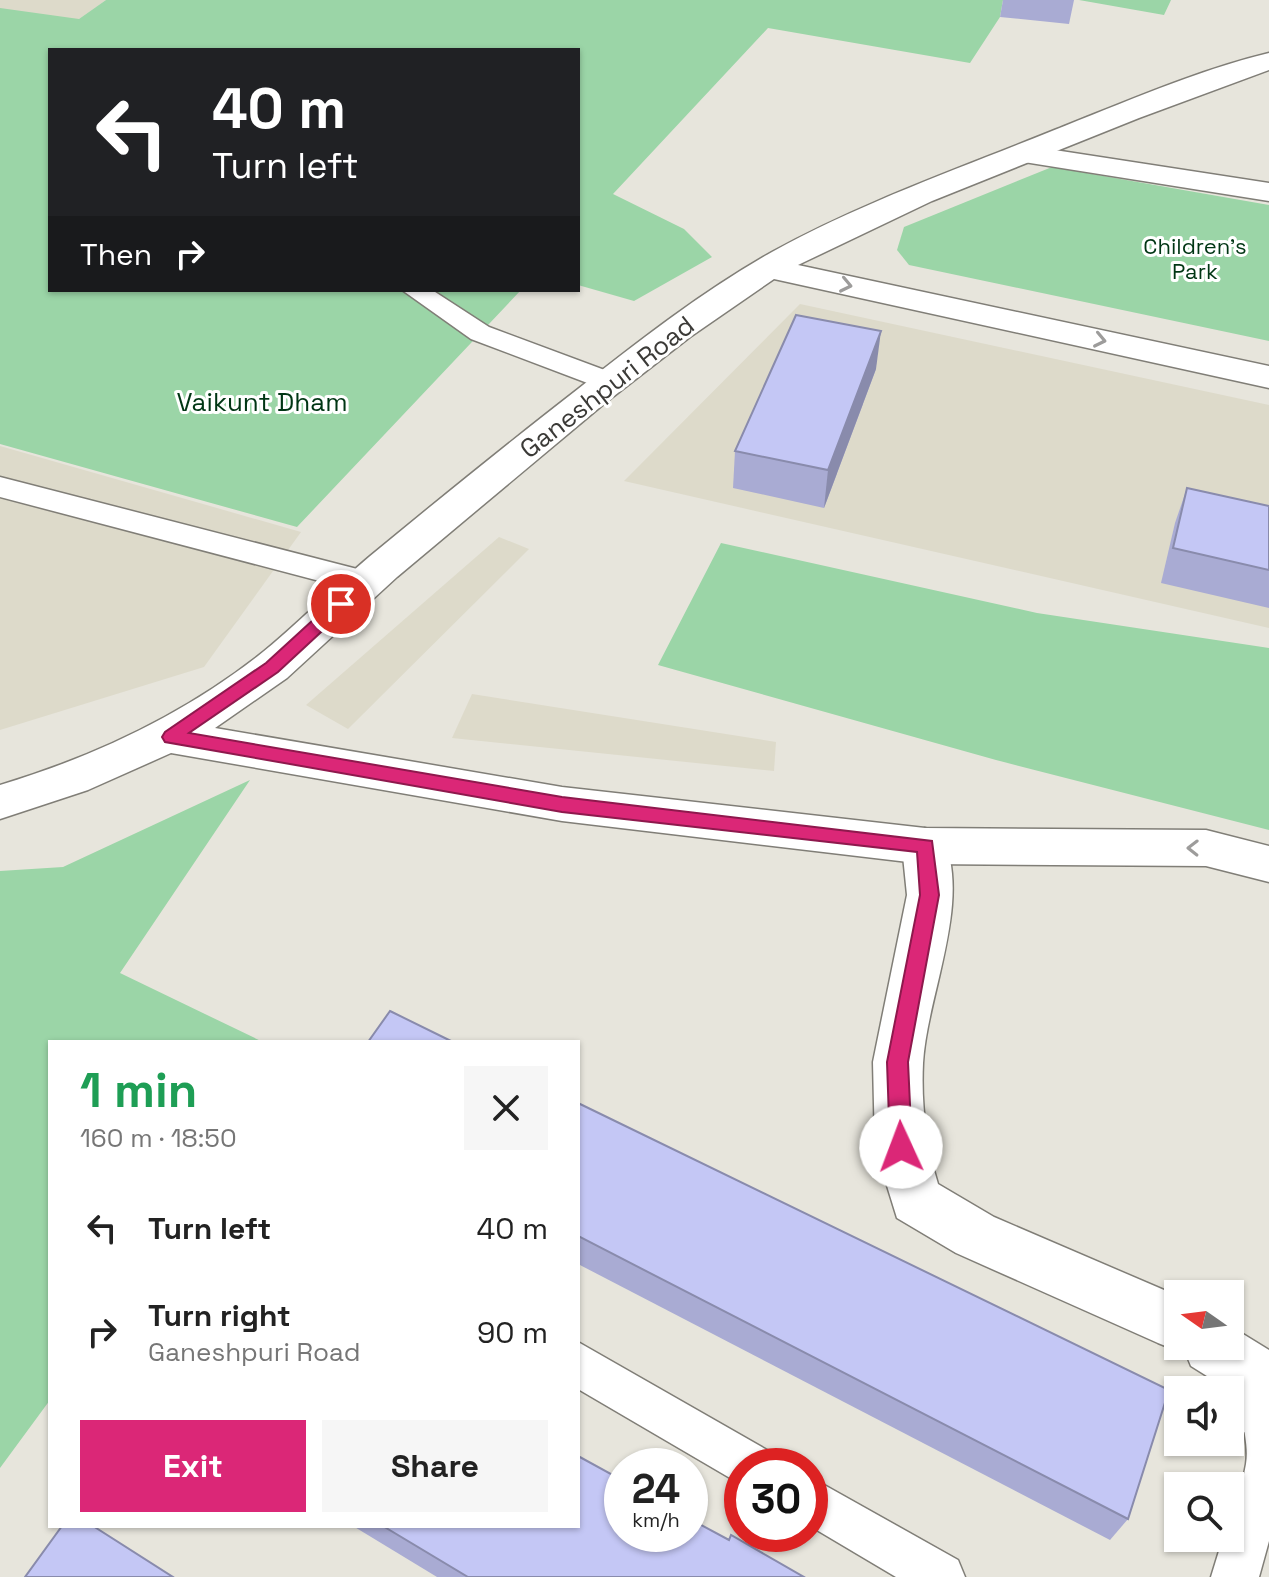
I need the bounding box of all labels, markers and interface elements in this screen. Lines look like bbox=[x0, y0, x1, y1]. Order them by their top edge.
text: 40 m bbox=[212, 73, 346, 144]
icon: left bbox=[80, 80, 184, 184]
text: Turn left bbox=[212, 143, 359, 189]
icon: right bbox=[168, 232, 212, 276]
park label: Children's Park bbox=[1143, 232, 1247, 285]
text: Then bbox=[80, 235, 152, 274]
one-way arrow bbox=[838, 276, 852, 293]
street label: Ganeshpuri Road bbox=[513, 308, 701, 466]
one-way arrow bbox=[1092, 331, 1106, 348]
park label: Vaikunt Dham bbox=[176, 385, 348, 419]
pin bbox=[307, 570, 375, 638]
icon: arrive bbox=[319, 582, 363, 626]
one-way arrow bbox=[1186, 839, 1199, 857]
text: 1 min bbox=[80, 1060, 197, 1121]
button: close bbox=[464, 1066, 548, 1150]
position arrow bbox=[859, 1105, 943, 1189]
text: 160 m · 18:50 bbox=[80, 1121, 237, 1155]
icon: left bbox=[80, 1206, 124, 1250]
text: Turn left bbox=[148, 1209, 271, 1248]
text: 40 m bbox=[477, 1209, 548, 1248]
north arrow bbox=[1164, 1280, 1244, 1360]
map controls bbox=[1164, 1280, 1244, 1552]
text: Turn right bbox=[148, 1296, 291, 1335]
icon: right bbox=[80, 1310, 124, 1354]
text: 90 m bbox=[477, 1313, 548, 1352]
text: Ganeshpuri Road bbox=[148, 1335, 360, 1369]
button: sound bbox=[1164, 1376, 1244, 1456]
button: Exit bbox=[80, 1420, 306, 1512]
button: Share bbox=[322, 1420, 548, 1512]
speed limit sign: 30 bbox=[724, 1448, 828, 1552]
text: 24 bbox=[632, 1464, 680, 1515]
button: search bbox=[1164, 1472, 1244, 1552]
text: km/h bbox=[632, 1507, 680, 1533]

